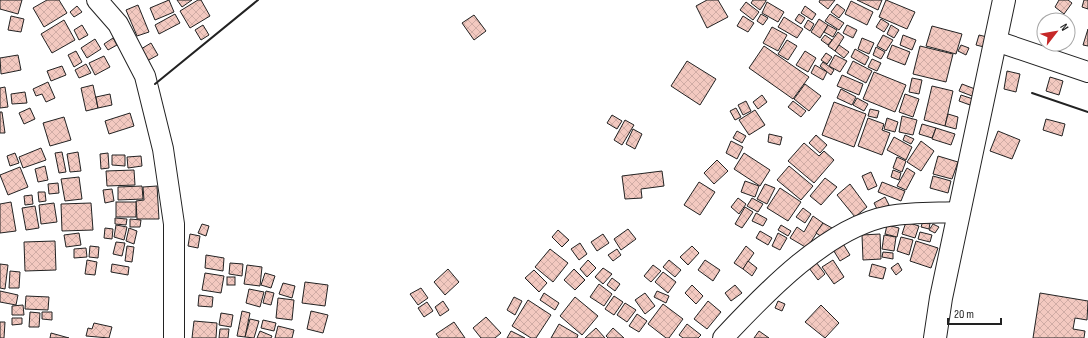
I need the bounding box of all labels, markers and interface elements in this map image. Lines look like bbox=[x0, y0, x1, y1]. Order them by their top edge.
north arrow bbox=[1036, 12, 1076, 52]
text: N bbox=[1057, 21, 1071, 33]
scale bar bbox=[948, 300, 1001, 326]
text: 20 m bbox=[954, 307, 974, 322]

